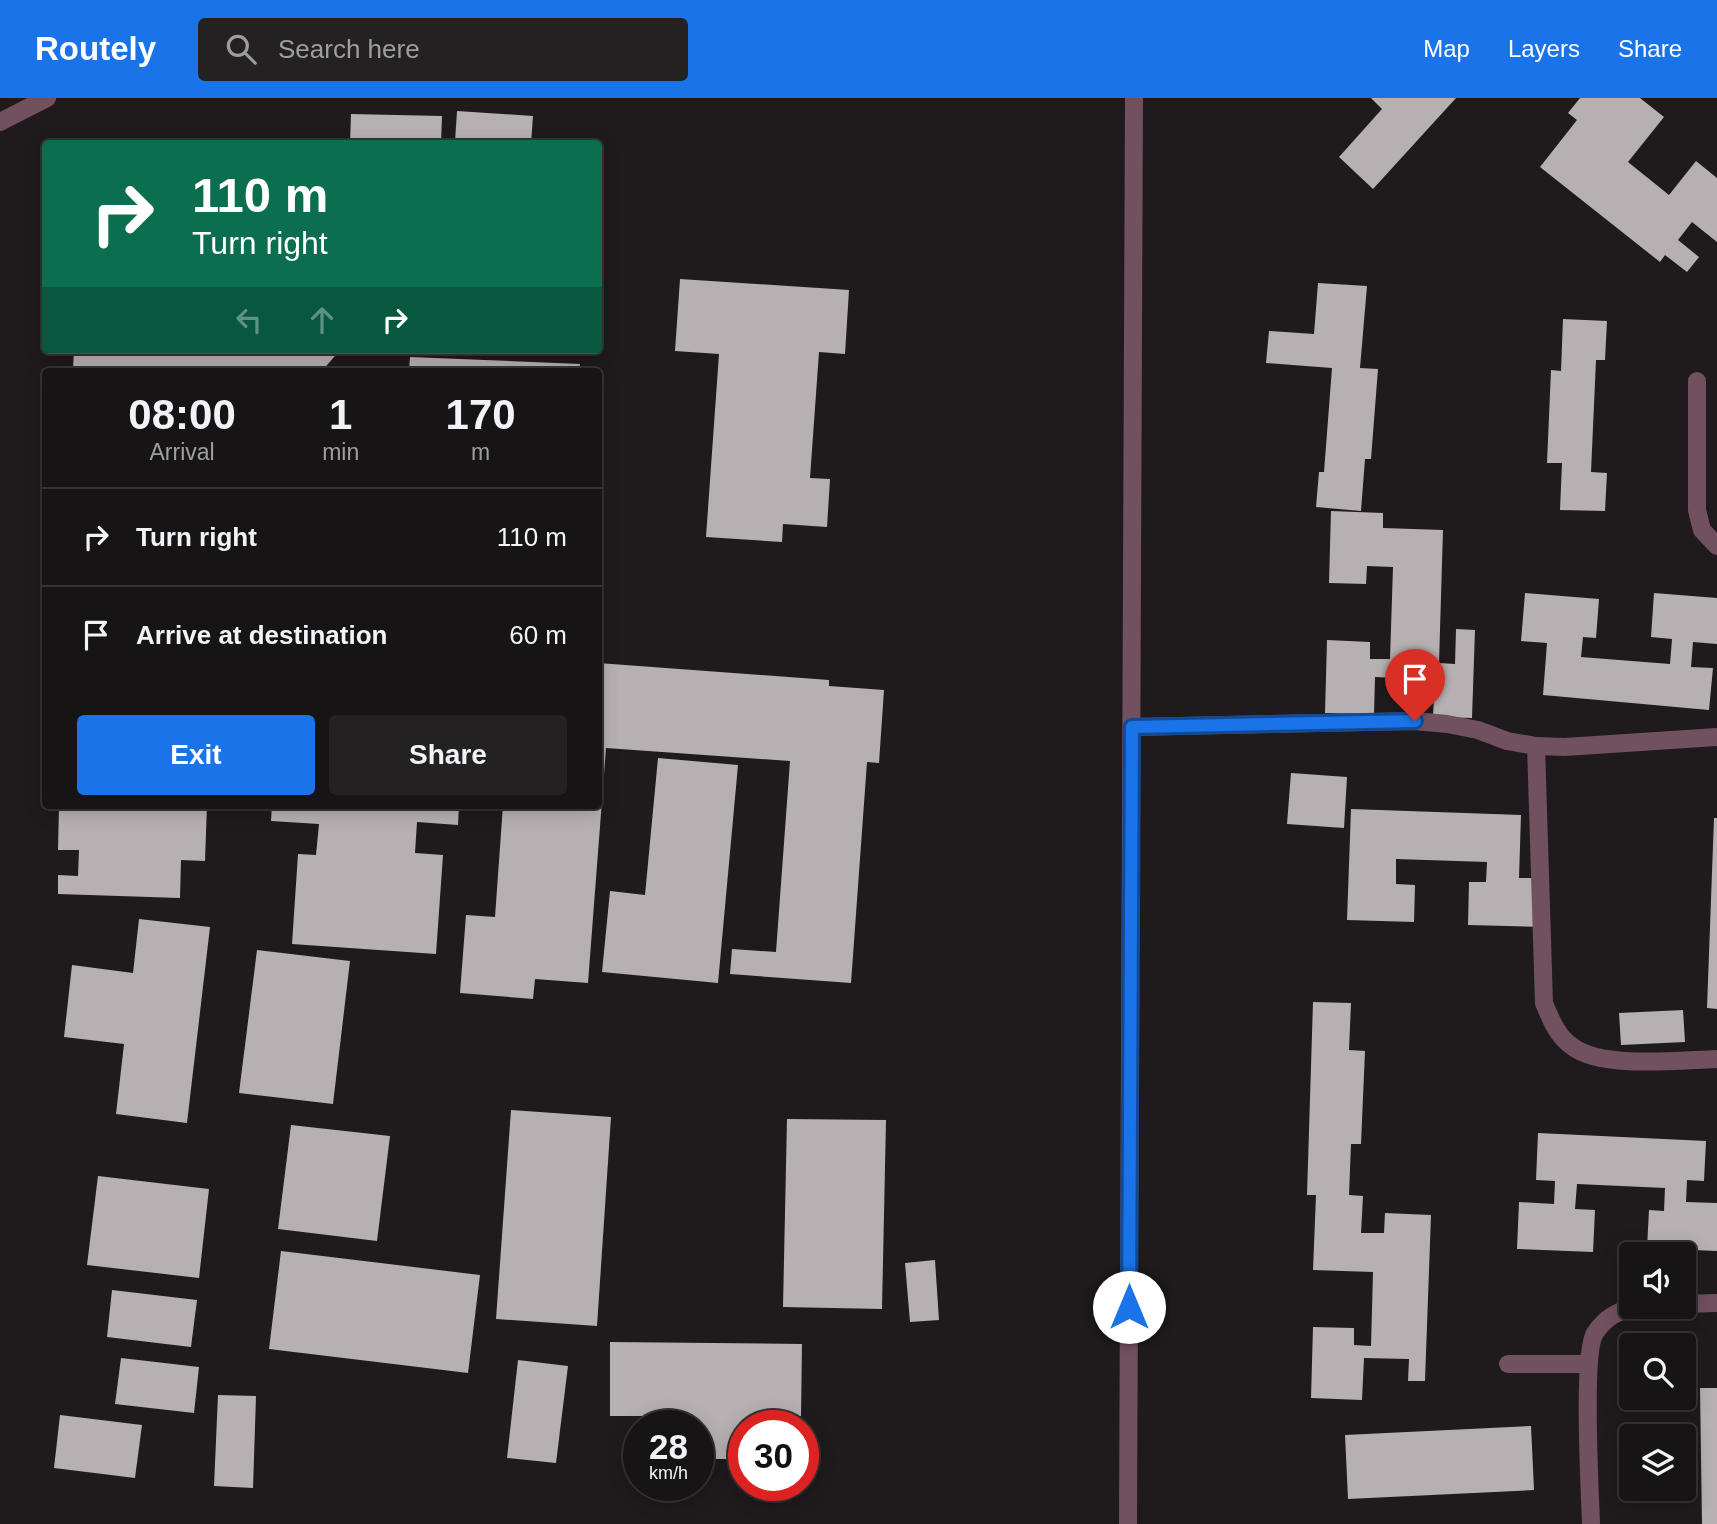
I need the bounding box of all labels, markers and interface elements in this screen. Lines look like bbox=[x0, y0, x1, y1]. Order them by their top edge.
search box bbox=[198, 18, 688, 81]
text: Routely bbox=[35, 30, 156, 67]
icon: search bbox=[222, 30, 260, 68]
text: Search here bbox=[278, 34, 420, 64]
text: Map bbox=[1423, 35, 1470, 62]
text: Layers bbox=[1508, 35, 1580, 62]
text: Share bbox=[1618, 35, 1682, 62]
icon: right bbox=[77, 168, 168, 259]
text: 110 m bbox=[192, 168, 328, 222]
text: Turn right bbox=[192, 225, 328, 261]
icon: left bbox=[230, 301, 268, 339]
icon: ahead bbox=[303, 301, 341, 339]
icon: right bbox=[376, 301, 414, 339]
text: 08:00 bbox=[128, 391, 236, 438]
text: 1 bbox=[329, 391, 352, 438]
text: 170 bbox=[446, 391, 516, 438]
text: Arrival bbox=[149, 439, 215, 465]
text: min bbox=[322, 439, 359, 465]
text: m bbox=[471, 439, 490, 465]
icon: right bbox=[77, 518, 115, 556]
text: Turn right bbox=[136, 522, 257, 552]
text: 110 m bbox=[497, 522, 567, 552]
icon: arrive bbox=[77, 616, 115, 654]
text: Arrive at destination bbox=[136, 620, 387, 650]
text: 60 m bbox=[509, 620, 567, 650]
pin bbox=[1385, 649, 1445, 721]
icon: arrive bbox=[1396, 660, 1434, 698]
button: Exit bbox=[77, 715, 315, 795]
button: Share bbox=[329, 715, 567, 795]
map controls bbox=[1619, 1242, 1696, 1501]
button: sound bbox=[1619, 1242, 1696, 1319]
position arrow bbox=[1092, 1270, 1166, 1344]
button: search bbox=[1619, 1333, 1696, 1410]
speed limit sign: 30 bbox=[728, 1410, 819, 1501]
button: layers bbox=[1619, 1424, 1696, 1501]
text: 28 bbox=[649, 1427, 688, 1466]
text: km/h bbox=[649, 1463, 688, 1483]

